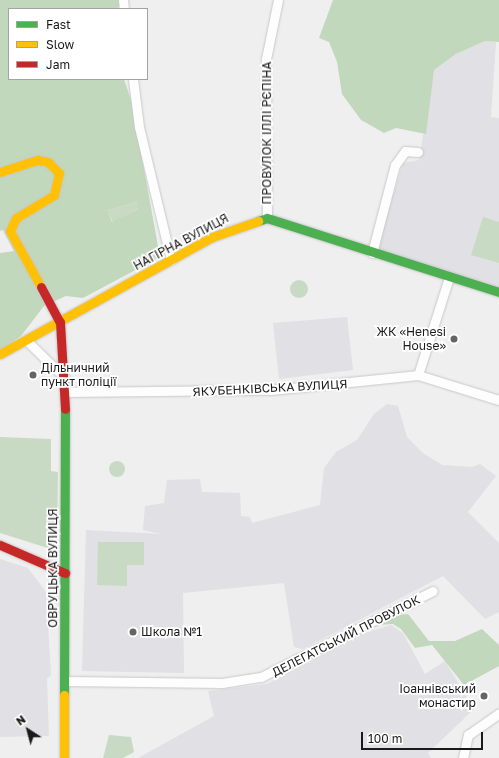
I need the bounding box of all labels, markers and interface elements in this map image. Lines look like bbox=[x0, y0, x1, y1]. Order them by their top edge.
legend bbox=[8, 8, 148, 80]
text: Fast bbox=[46, 17, 71, 32]
text: Slow bbox=[46, 37, 74, 52]
text: Jam bbox=[46, 57, 70, 72]
street label: ПРОВУЛОК ІЛЛІ РЄПІНА bbox=[260, 61, 274, 205]
street label: НАГІРНА ВУЛИЦЯ bbox=[131, 211, 231, 273]
place label: ЖК «Henesi House» bbox=[376, 325, 446, 353]
marker: ЖК «Henesi House» bbox=[449, 334, 459, 344]
place label: Дільничний пункт поліції bbox=[41, 361, 117, 389]
marker: Дільничний пункт поліції bbox=[28, 370, 38, 380]
street label: ЯКУБЕНКІВСЬКА ВУЛИЦЯ bbox=[192, 377, 348, 399]
street label: ОВРУЦЬКА ВУЛИЦЯ bbox=[46, 508, 60, 628]
street label: ДЕЛЕГАТСЬКИЙ ПРОВУЛОК bbox=[270, 592, 422, 680]
place label: Школа №1 bbox=[141, 625, 202, 639]
marker: Школа №1 bbox=[128, 627, 138, 637]
place label: Іоаннівський монастир bbox=[399, 682, 476, 710]
marker: Іоаннівський монастир bbox=[479, 691, 489, 701]
north arrow bbox=[8, 710, 48, 750]
text: N bbox=[13, 712, 28, 728]
scale bar bbox=[363, 724, 485, 750]
text: 100 m bbox=[368, 731, 402, 746]

